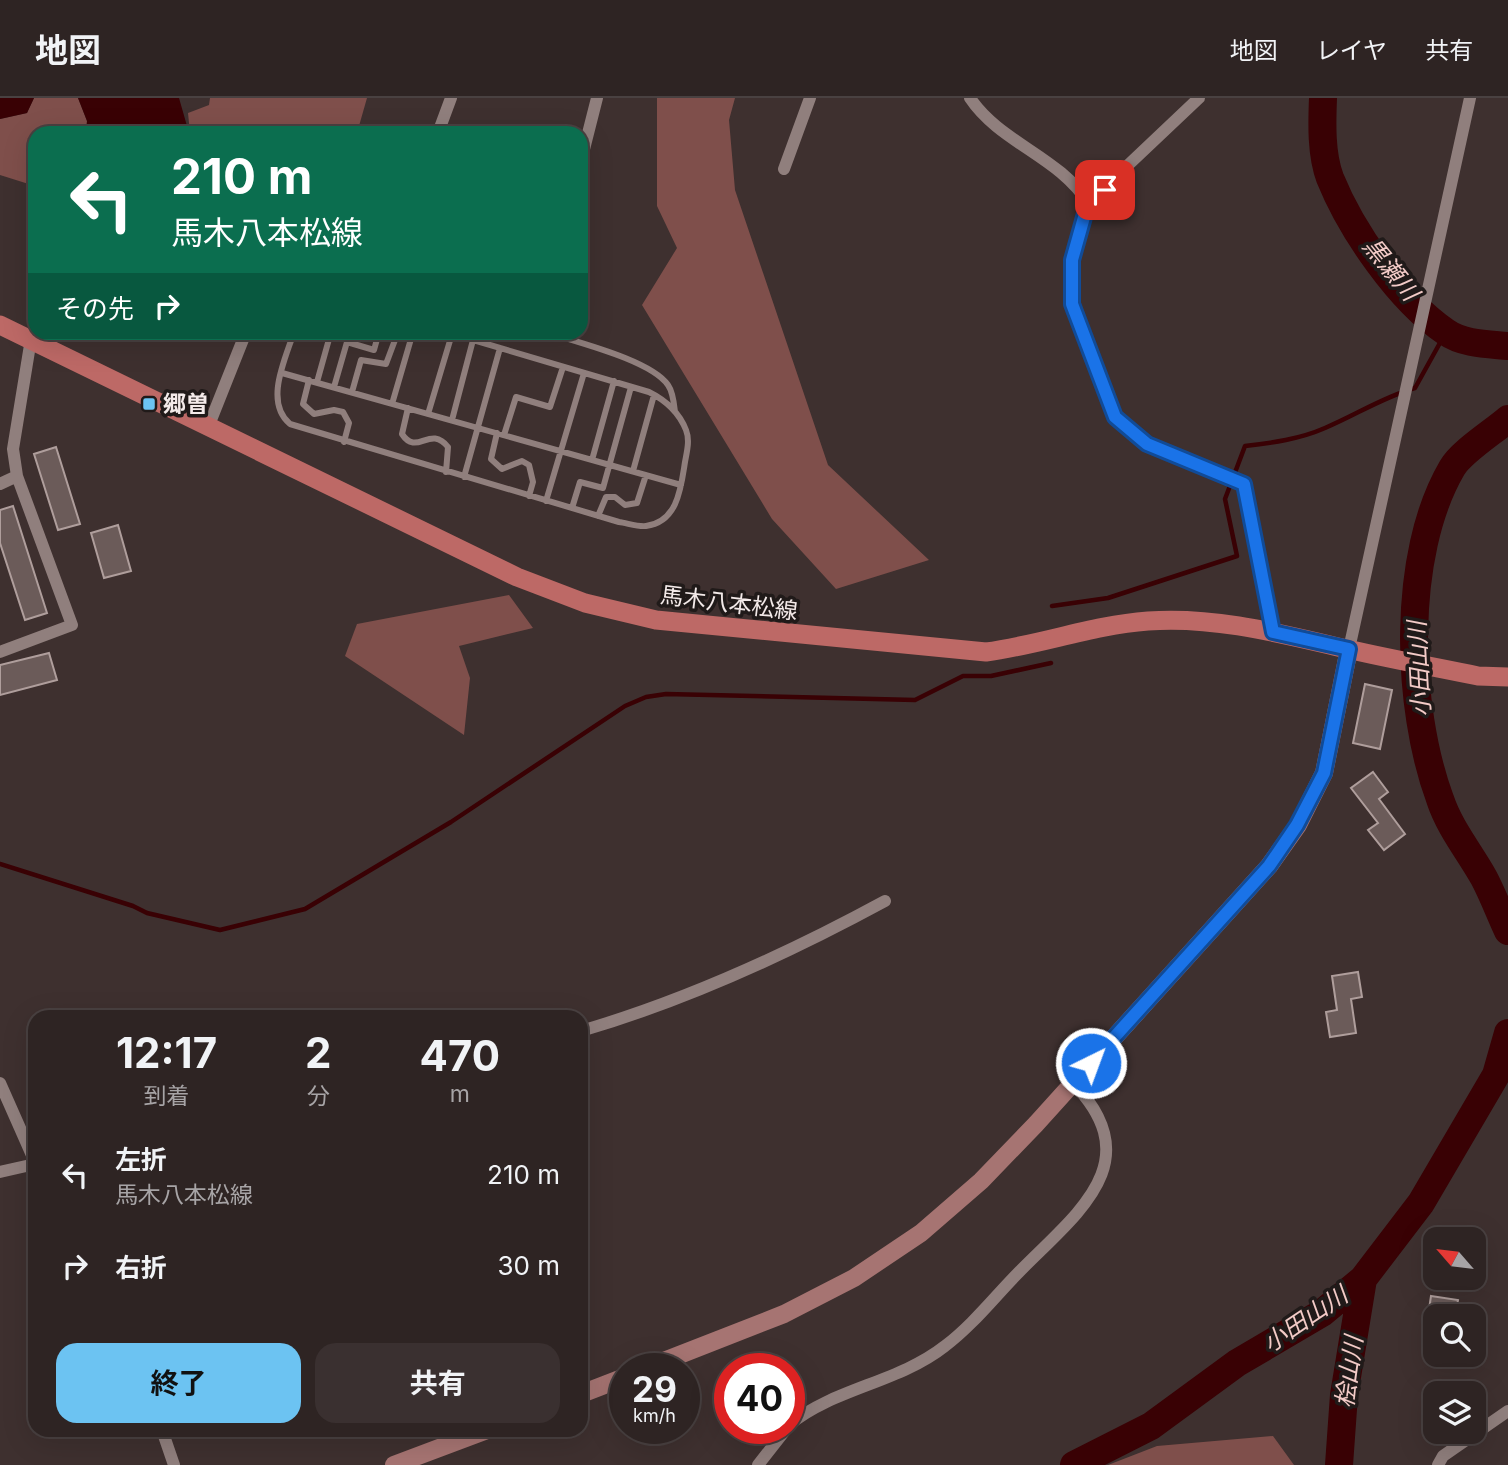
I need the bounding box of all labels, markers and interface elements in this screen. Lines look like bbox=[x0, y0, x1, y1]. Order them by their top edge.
text: 地図 bbox=[35, 30, 101, 70]
text: 地図 bbox=[1230, 36, 1278, 65]
text: レイヤ bbox=[1316, 36, 1387, 65]
text: 共有 bbox=[1425, 36, 1473, 65]
text: 210 m bbox=[171, 147, 312, 206]
icon: left bbox=[56, 154, 147, 245]
pin bbox=[1075, 160, 1135, 220]
icon: arrive bbox=[1086, 171, 1124, 209]
text: 馬木八本松線 bbox=[171, 213, 363, 252]
water label: 黒瀬川 bbox=[1357, 232, 1427, 308]
icon: right bbox=[148, 287, 186, 325]
text: その先 bbox=[56, 293, 134, 324]
place label: 郷曽 bbox=[163, 390, 209, 418]
marker: 郷曽 bbox=[141, 396, 157, 412]
street label: 馬木八本松線 bbox=[659, 581, 799, 625]
water label: 小田山川 bbox=[1402, 617, 1436, 718]
position arrow bbox=[1054, 1026, 1128, 1100]
text: 12:17 bbox=[116, 1027, 217, 1078]
text: 2 bbox=[305, 1027, 332, 1078]
text: 470 bbox=[420, 1030, 500, 1081]
text: m bbox=[450, 1080, 470, 1108]
text: 到着 bbox=[144, 1082, 190, 1110]
text: 分 bbox=[307, 1082, 330, 1110]
text: 左折 bbox=[115, 1144, 167, 1175]
icon: left bbox=[56, 1156, 94, 1194]
text: 210 m bbox=[487, 1159, 560, 1190]
text: 馬木八本松線 bbox=[115, 1181, 253, 1209]
north arrow bbox=[1423, 1227, 1486, 1290]
map controls bbox=[1423, 1227, 1486, 1444]
icon: right bbox=[56, 1247, 94, 1285]
text: 30 m bbox=[497, 1250, 560, 1281]
text: 右折 bbox=[115, 1252, 167, 1283]
water label: 小田山川 bbox=[1257, 1278, 1355, 1358]
button: search bbox=[1423, 1304, 1486, 1367]
water label: 桧山川 bbox=[1330, 1331, 1369, 1410]
button: 終了 bbox=[56, 1343, 301, 1423]
button: 共有 bbox=[315, 1343, 560, 1423]
speed limit sign: 40 bbox=[714, 1353, 805, 1444]
text: 29 bbox=[632, 1368, 677, 1410]
button: layers bbox=[1423, 1381, 1486, 1444]
text: km/h bbox=[633, 1405, 676, 1426]

